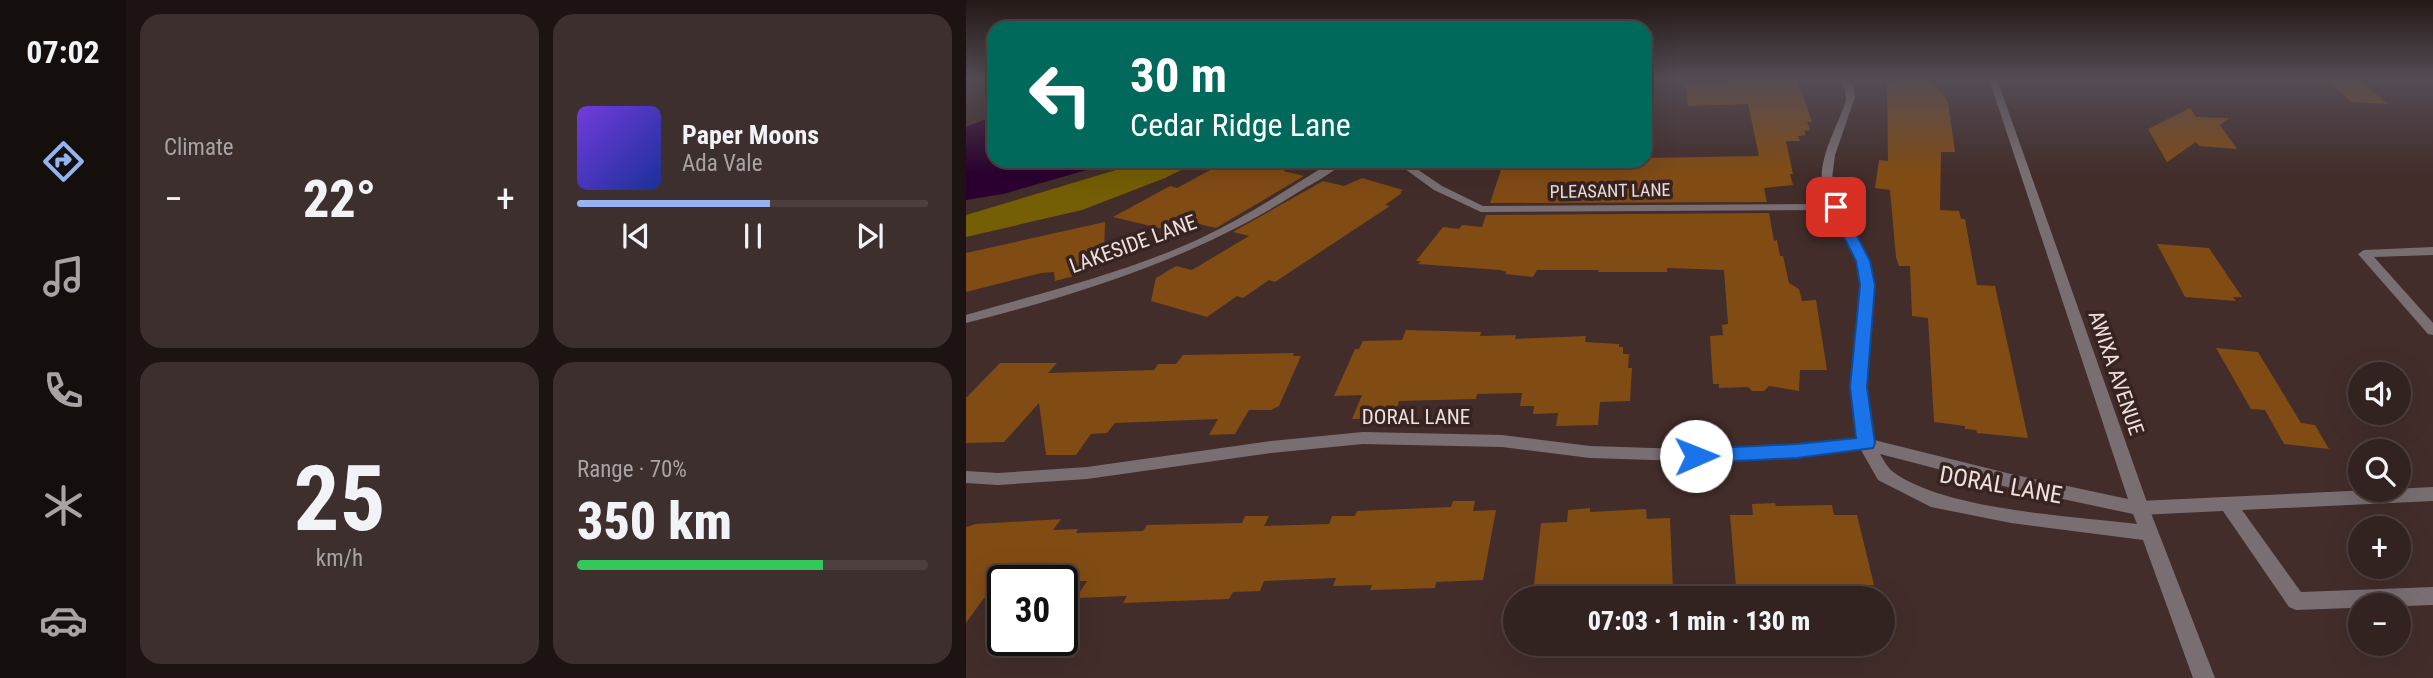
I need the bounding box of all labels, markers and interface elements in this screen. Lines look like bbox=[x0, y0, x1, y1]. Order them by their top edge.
text: 07:02 bbox=[26, 33, 100, 71]
text: 30 m bbox=[1130, 47, 1227, 104]
icon: left bbox=[1015, 49, 1106, 140]
text: Cedar Ridge Lane bbox=[1130, 106, 1351, 144]
text: Paper Moons bbox=[682, 120, 819, 150]
text: Climate bbox=[164, 134, 234, 161]
icon: directions bbox=[39, 137, 88, 186]
text: Ada Vale bbox=[682, 150, 762, 177]
text: 22° bbox=[303, 169, 376, 230]
text: − bbox=[164, 177, 183, 221]
text: + bbox=[496, 177, 515, 221]
pin bbox=[1806, 177, 1866, 237]
street label: PLEASANT LANE bbox=[1549, 179, 1671, 202]
icon: arrive bbox=[1817, 188, 1855, 226]
street label: LAKESIDE LANE bbox=[1066, 210, 1200, 278]
icon: previous bbox=[617, 217, 655, 255]
icon: pause bbox=[734, 217, 772, 255]
icon: next bbox=[851, 217, 889, 255]
icon: music bbox=[39, 252, 88, 301]
street label: AWIXA AVENUE bbox=[2083, 308, 2149, 438]
map controls bbox=[2348, 362, 2411, 656]
button: sound bbox=[2348, 362, 2411, 425]
icon: phone bbox=[39, 366, 88, 415]
street label: DORAL LANE bbox=[1362, 405, 1470, 429]
position arrow bbox=[1659, 419, 1733, 493]
button: search bbox=[2348, 439, 2411, 502]
text: 25 bbox=[294, 446, 385, 552]
text: Range · 70% bbox=[577, 456, 687, 483]
street label: DORAL LANE bbox=[1938, 460, 2065, 510]
icon: climate bbox=[39, 481, 88, 530]
text: 350 km bbox=[577, 491, 732, 552]
button: + bbox=[2348, 516, 2411, 579]
text: km/h bbox=[316, 545, 363, 572]
speed limit sign: 30 bbox=[987, 565, 1078, 656]
button: − bbox=[2348, 593, 2411, 656]
icon: car bbox=[39, 596, 88, 645]
text: 07:03 · 1 min · 130 m bbox=[1588, 606, 1810, 636]

